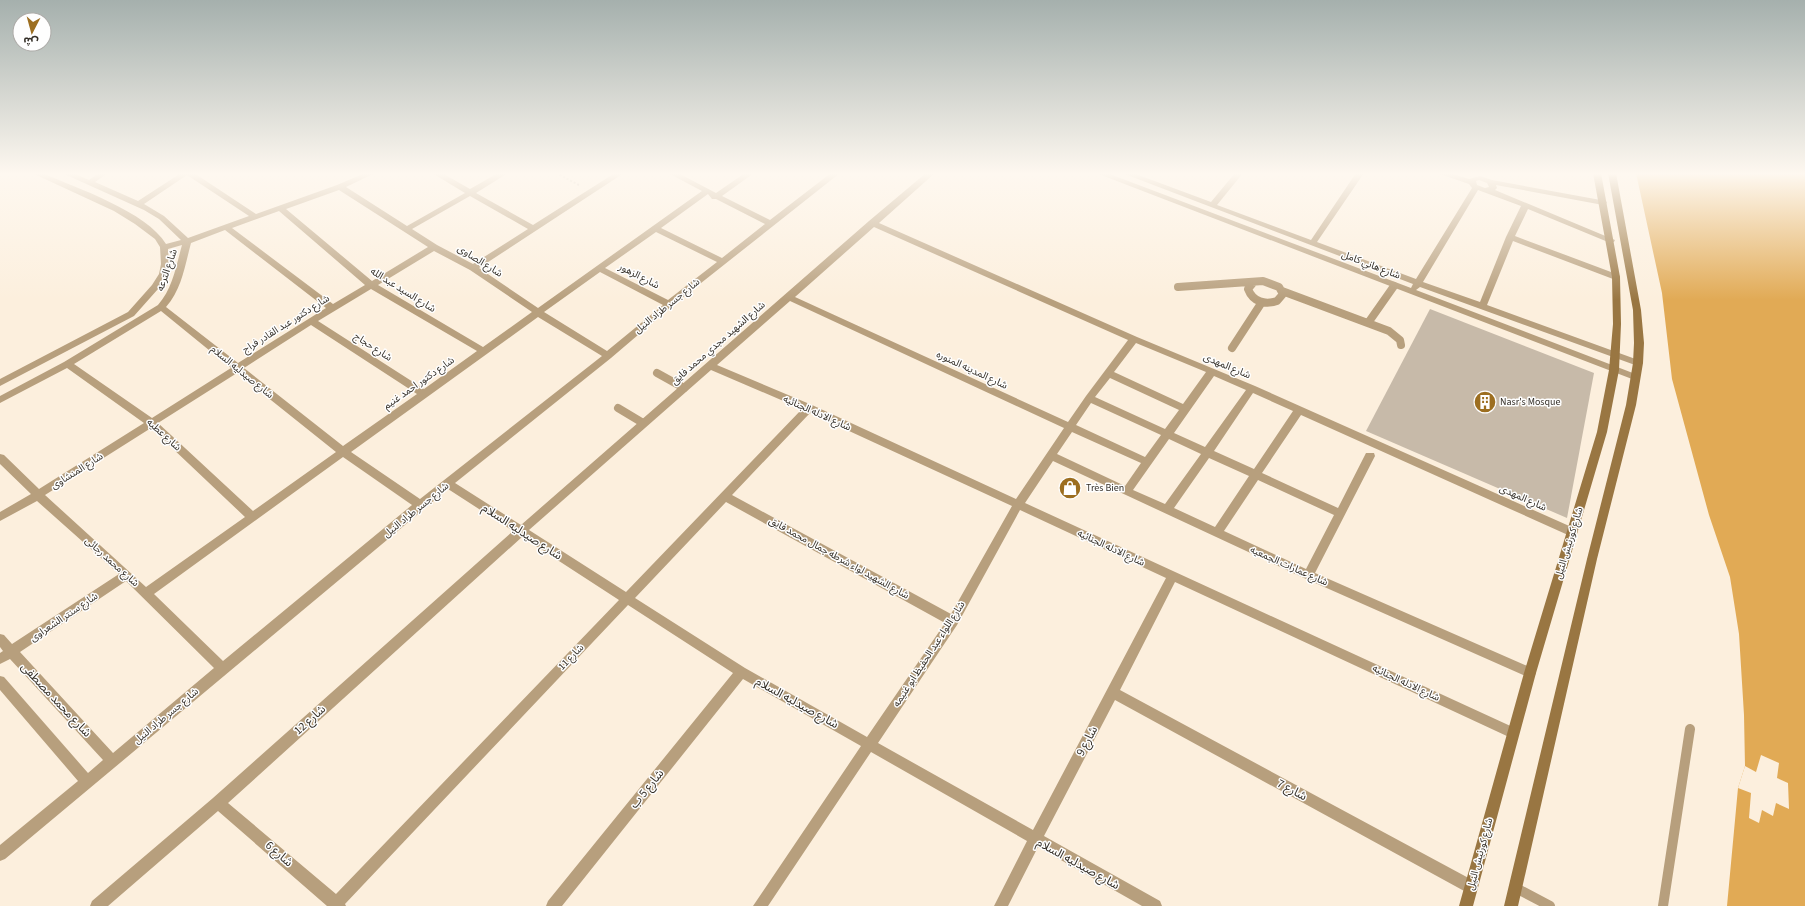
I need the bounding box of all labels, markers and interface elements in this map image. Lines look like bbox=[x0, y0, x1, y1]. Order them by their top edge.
north arrow bbox=[12, 12, 52, 52]
text: ش bbox=[23, 33, 39, 50]
street label: شارع الصاوى bbox=[455, 242, 505, 281]
street label: شارع الترعه bbox=[153, 247, 181, 293]
street label: شارع هاني كامل bbox=[1340, 247, 1402, 283]
street label: شارع الزهور bbox=[615, 259, 662, 292]
street label: شارع السيد عبد الله bbox=[368, 264, 438, 316]
street label: شارع جسر طراد النيل bbox=[631, 275, 703, 337]
street label: شارع دكتور عبد القادر فراج bbox=[240, 291, 332, 357]
street label: شارع الشهيد مجدي محمد فايق bbox=[668, 298, 769, 388]
street label: شارع حجاج bbox=[351, 329, 395, 365]
street label: شارع صيدليه السلام bbox=[207, 342, 276, 403]
street label: شارع المدينه المنوره bbox=[934, 347, 1010, 393]
street label: شارع المهدى bbox=[1201, 350, 1253, 382]
street label: شارع دكتور احمد غنيم bbox=[381, 353, 457, 413]
building icon: Nasr's Mosque bbox=[1472, 389, 1498, 415]
street label: شارع الادله الجنائيه bbox=[781, 392, 853, 434]
place label: Nasr's Mosque bbox=[1500, 395, 1560, 409]
street label: شارع عطيه bbox=[144, 416, 184, 454]
street label: شارع المنشاوى bbox=[48, 449, 106, 493]
shop icon: Très Bien bbox=[1057, 475, 1083, 501]
street label: شارع جسر طراد النيل bbox=[380, 479, 452, 541]
place label: Très Bien bbox=[1086, 481, 1124, 495]
street label: شارع المهدى bbox=[1497, 481, 1549, 515]
street label: شارع صيدليه السلام bbox=[479, 500, 565, 564]
street label: شارع كورنيش النيل bbox=[1551, 505, 1587, 581]
street label: شارع الشهيد لواء شرطه جمال محمد فايق bbox=[766, 513, 912, 603]
street label: شارع الادله الجنائيه bbox=[1075, 526, 1147, 570]
street label: شارع محمد رجائى bbox=[82, 534, 142, 590]
street label: شارع عمارات الجمعيه bbox=[1248, 543, 1330, 590]
street label: شارع سنتر الشعراوى bbox=[27, 589, 101, 645]
street label: شارع اللواء عبد الحفيظ ابو غنيمه bbox=[890, 598, 969, 710]
street label: شارع 11 bbox=[555, 641, 587, 673]
street label: شارع محمد مصطفى bbox=[17, 659, 95, 741]
street label: شارع الادله الجنائيه bbox=[1370, 661, 1442, 705]
street label: شارع صيدليه السلام bbox=[752, 673, 842, 733]
street label: شارع جسر طراد النيل bbox=[131, 685, 202, 747]
street label: شارع 12 bbox=[290, 701, 330, 739]
street label: شارع 9 bbox=[1072, 723, 1102, 759]
street label: شارع 5 ب bbox=[626, 766, 668, 812]
street label: شارع 7 bbox=[1274, 775, 1310, 805]
street label: شارع كورنيش النيل bbox=[1464, 816, 1496, 892]
street label: شارع صيدليه السلام bbox=[1033, 834, 1123, 894]
street label: شارع 6 bbox=[261, 837, 297, 871]

